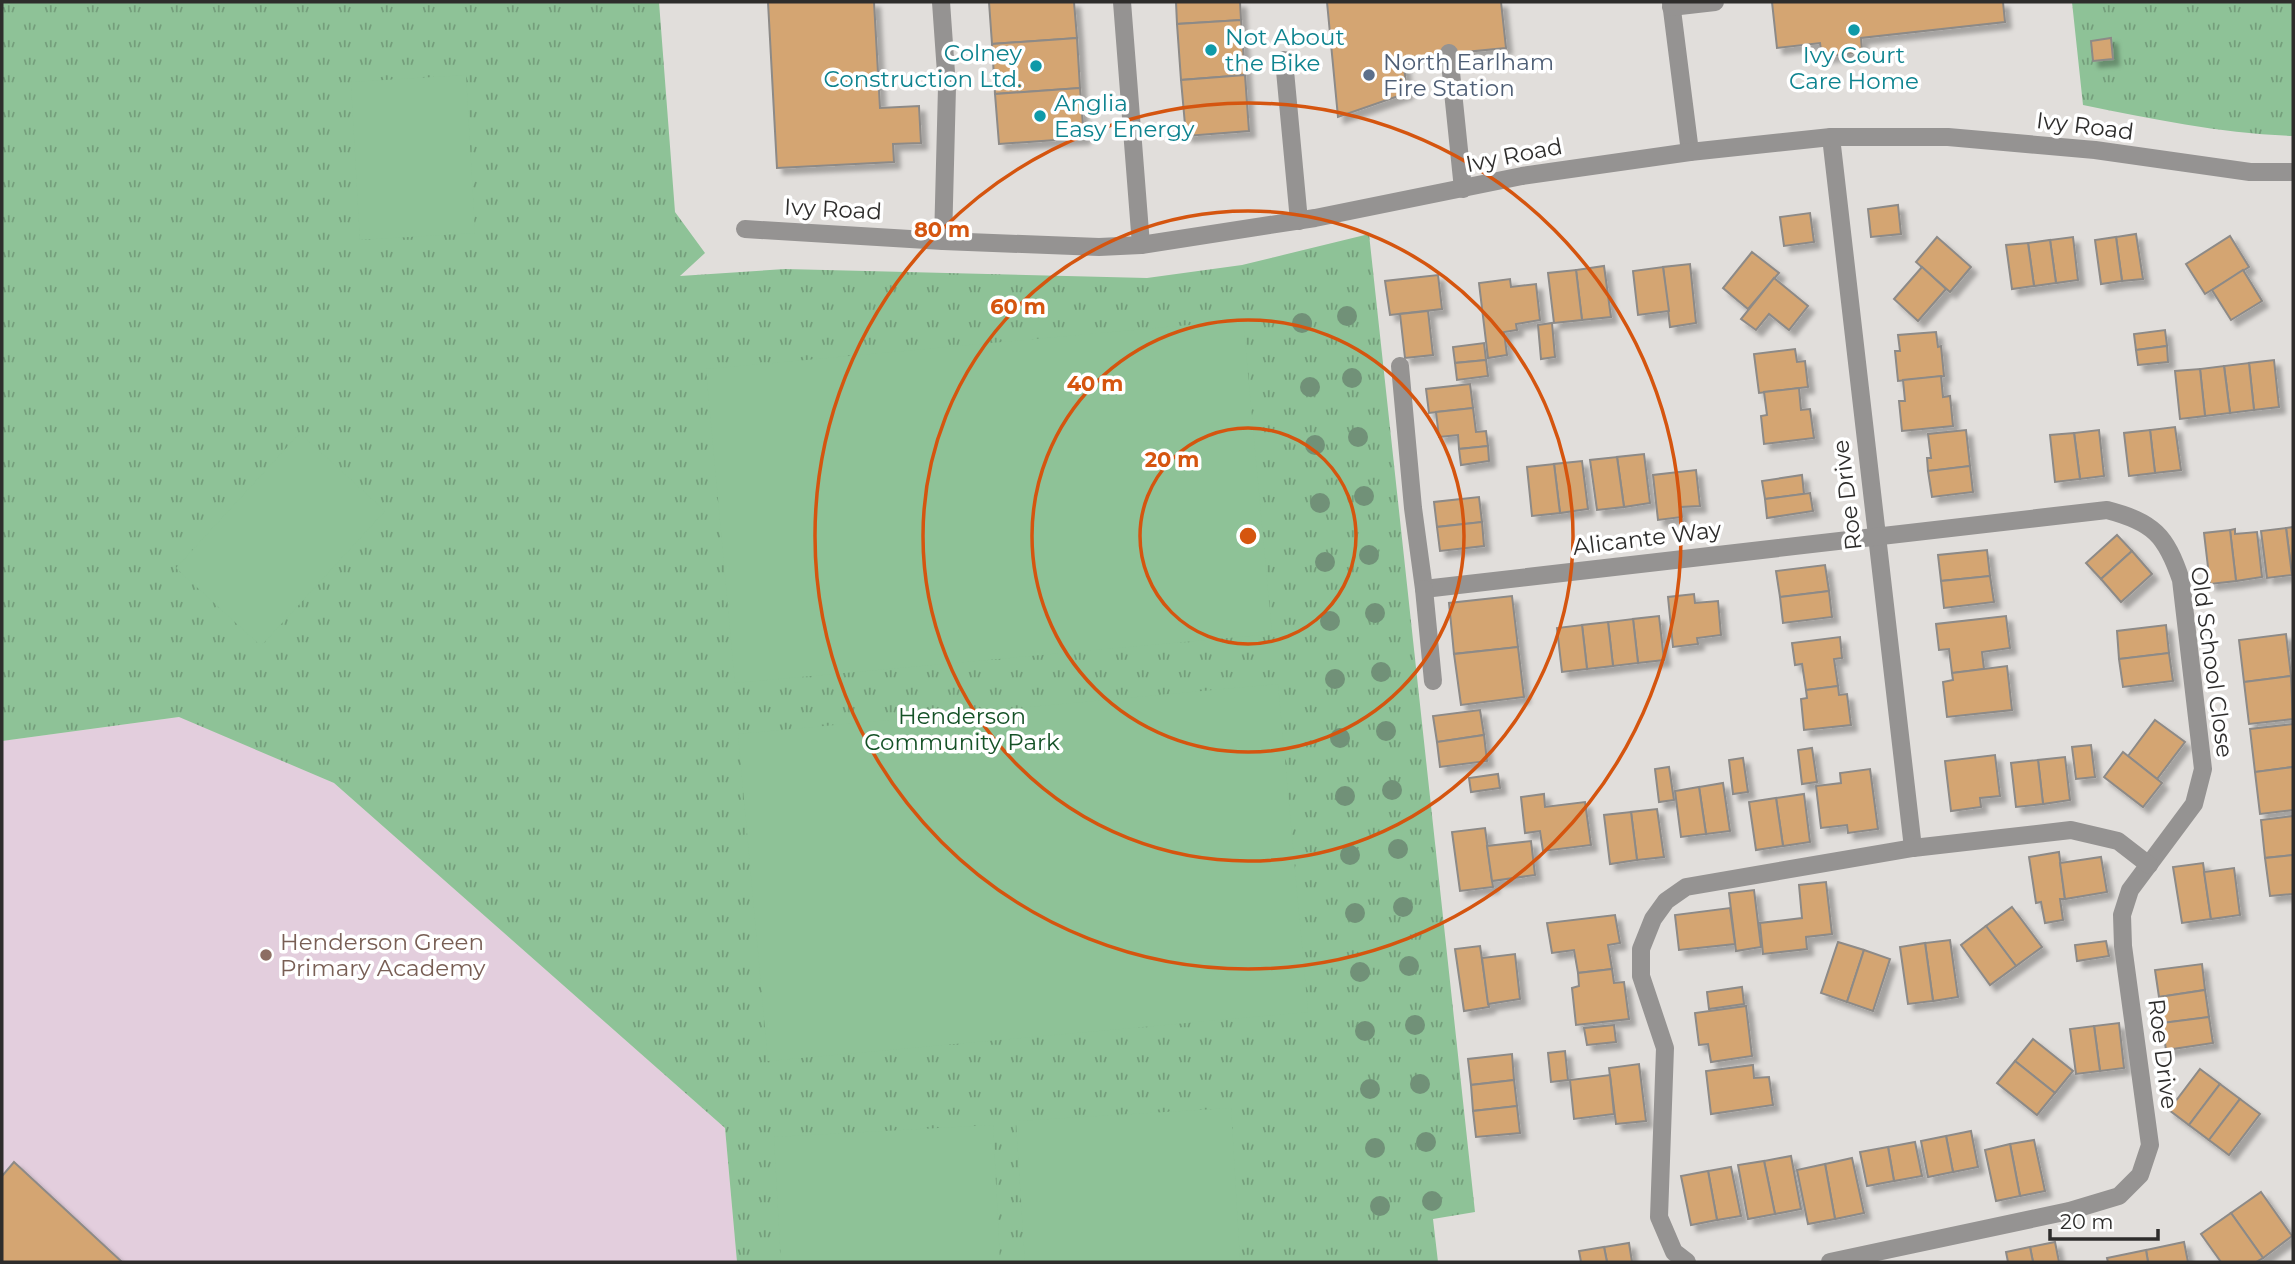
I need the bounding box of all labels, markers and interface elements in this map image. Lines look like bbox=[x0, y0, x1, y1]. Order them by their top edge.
marker: Ivy Court Care Home bbox=[1846, 22, 1862, 38]
place label: Not About the Bike bbox=[1225, 23, 1345, 77]
place label: Colney Construction Ltd. bbox=[824, 39, 1023, 93]
place label: Ivy Court Care Home bbox=[1789, 41, 1919, 95]
marker: Not About the Bike bbox=[1203, 42, 1219, 58]
place label: North Earlham Fire Station bbox=[1383, 48, 1554, 102]
marker: Colney Construction Ltd. bbox=[1028, 58, 1044, 74]
marker: North Earlham Fire Station bbox=[1361, 67, 1377, 83]
place label: Anglia Easy Energy bbox=[1054, 89, 1195, 143]
street label: Ivy Road bbox=[2035, 106, 2135, 146]
marker: Anglia Easy Energy bbox=[1032, 108, 1048, 124]
street label: Ivy Road bbox=[1463, 132, 1565, 178]
street label: Ivy Road bbox=[783, 192, 883, 226]
text: 80 m bbox=[914, 217, 970, 242]
text: 60 m bbox=[990, 294, 1046, 319]
text: 40 m bbox=[1067, 371, 1123, 396]
street label: Roe Drive bbox=[1826, 438, 1868, 552]
text: 20 m bbox=[1145, 447, 1199, 472]
street label: Alicante Way bbox=[1571, 515, 1723, 561]
centre of rings bbox=[1236, 524, 1260, 548]
street label: Old School Close bbox=[2185, 565, 2239, 759]
park label: Henderson Community Park bbox=[864, 702, 1060, 756]
place label: Henderson Green Primary Academy bbox=[280, 928, 486, 982]
marker: Henderson Green Primary Academy bbox=[258, 947, 274, 963]
street label: Roe Drive bbox=[2142, 997, 2184, 1111]
scale bar bbox=[2050, 1198, 2158, 1242]
text: 20 m bbox=[2060, 1209, 2114, 1234]

